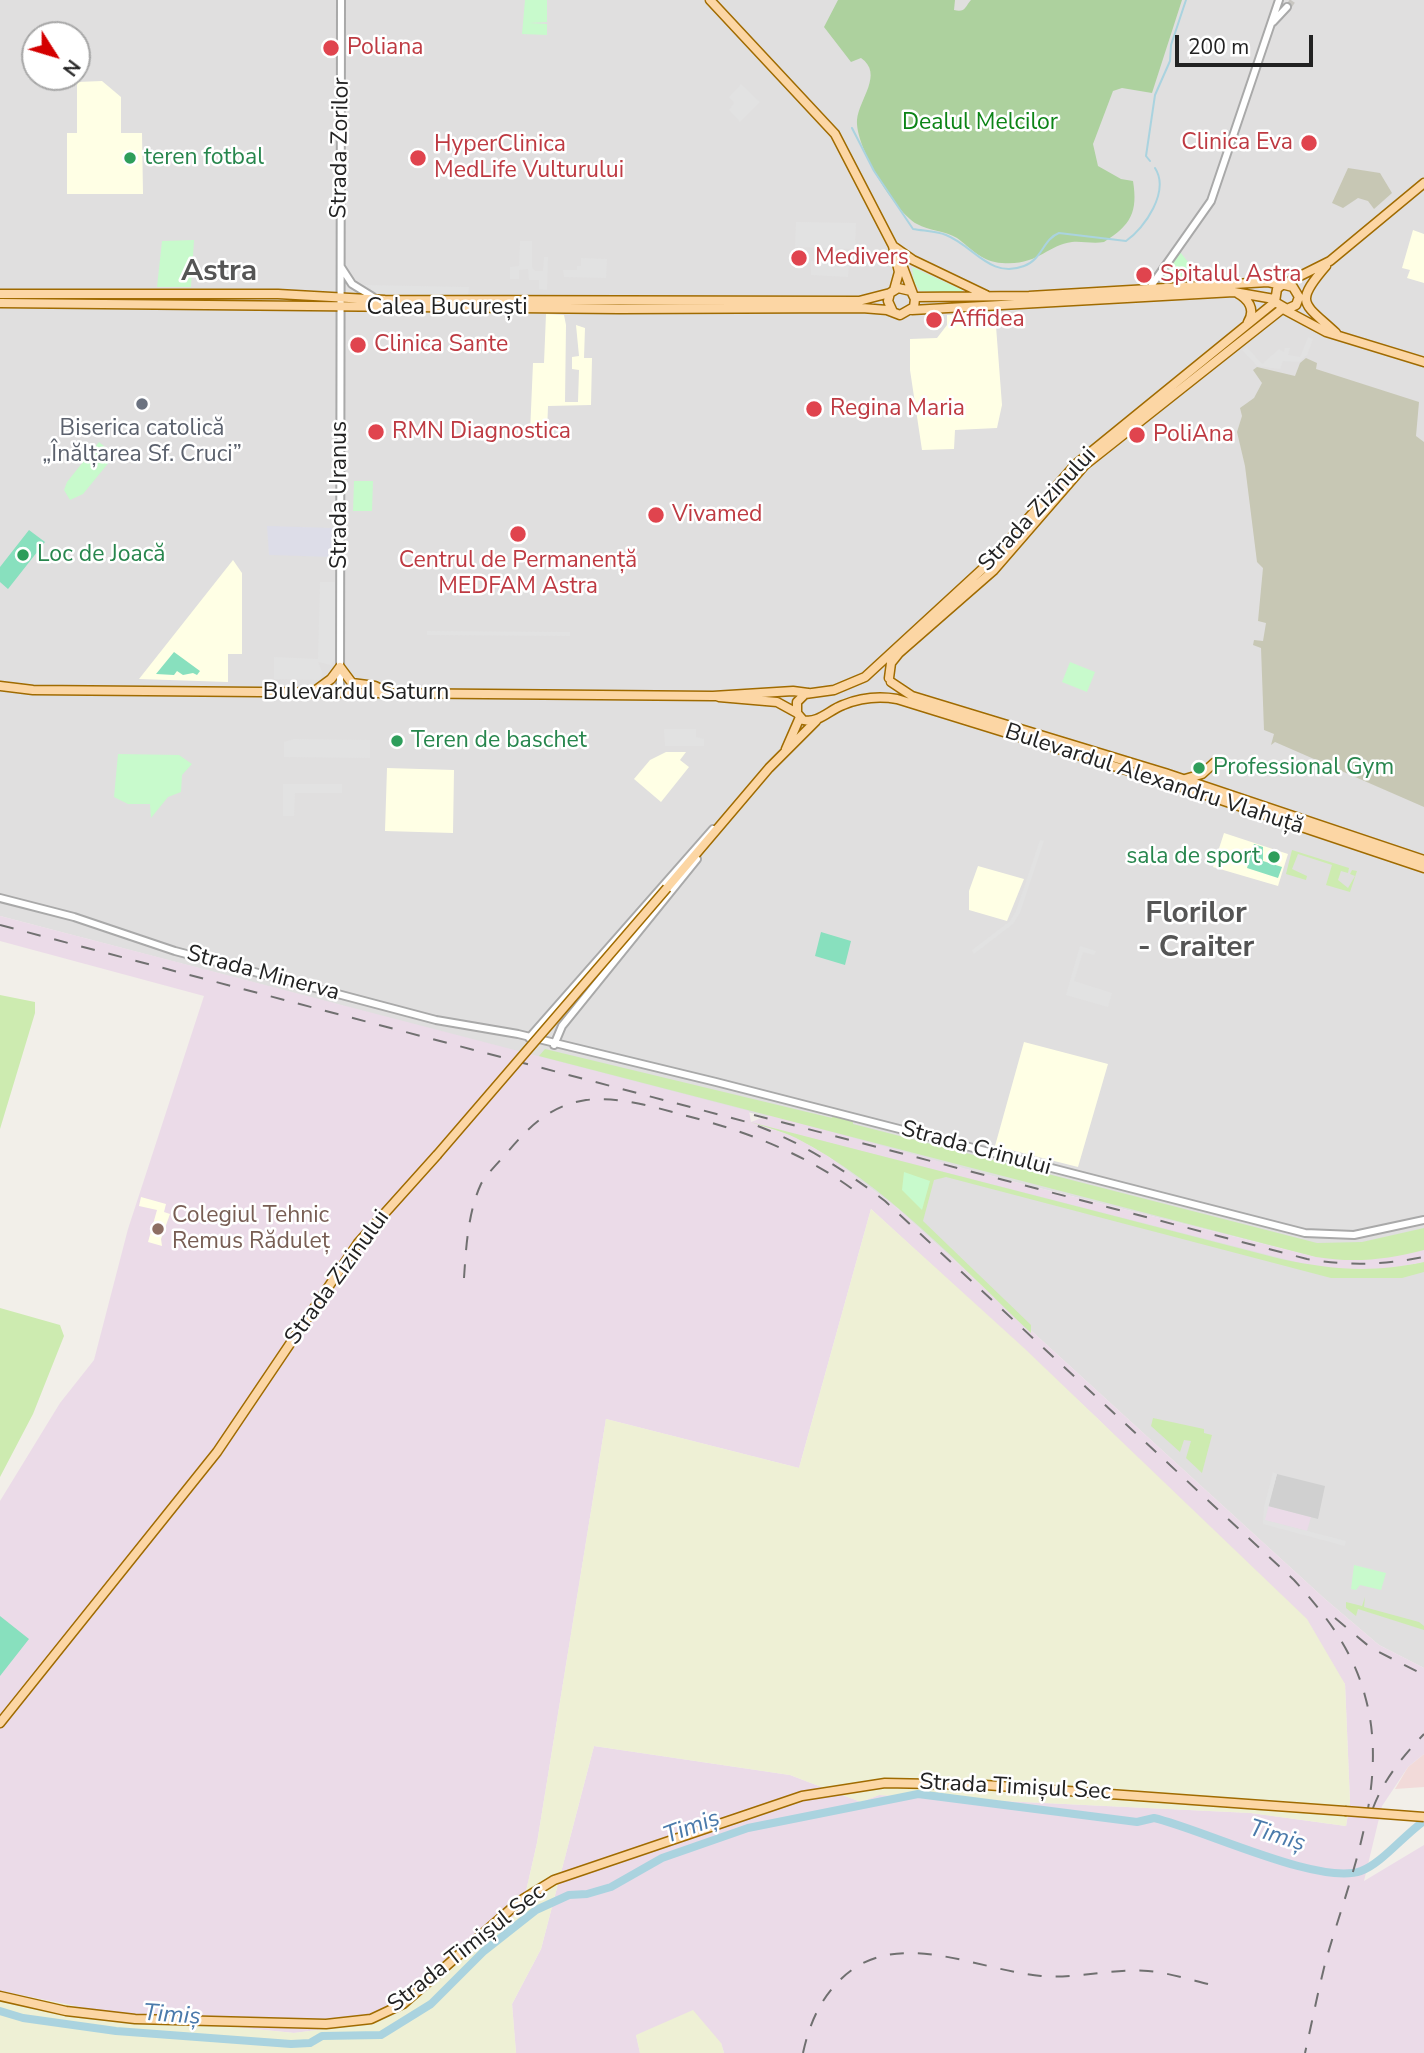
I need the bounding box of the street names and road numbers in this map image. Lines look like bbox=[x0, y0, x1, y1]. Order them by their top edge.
street label: Strada Zorilor bbox=[326, 77, 356, 219]
street label: Calea București bbox=[367, 294, 527, 322]
street label: Strada Uranus bbox=[326, 421, 354, 569]
street label: Strada Zizinului bbox=[973, 442, 1103, 578]
street label: Bulevardul Saturn bbox=[263, 679, 449, 707]
street label: Bulevardul Alexandru Vlahuță bbox=[1001, 719, 1307, 841]
street label: Strada Minerva bbox=[184, 940, 342, 1008]
street label: Strada Crinului bbox=[898, 1116, 1054, 1182]
street label: Strada Zizinului bbox=[280, 1205, 396, 1351]
street label: Strada Timișul Sec bbox=[918, 1769, 1112, 1807]
street label: Strada Timișul Sec bbox=[383, 1879, 551, 2019]

